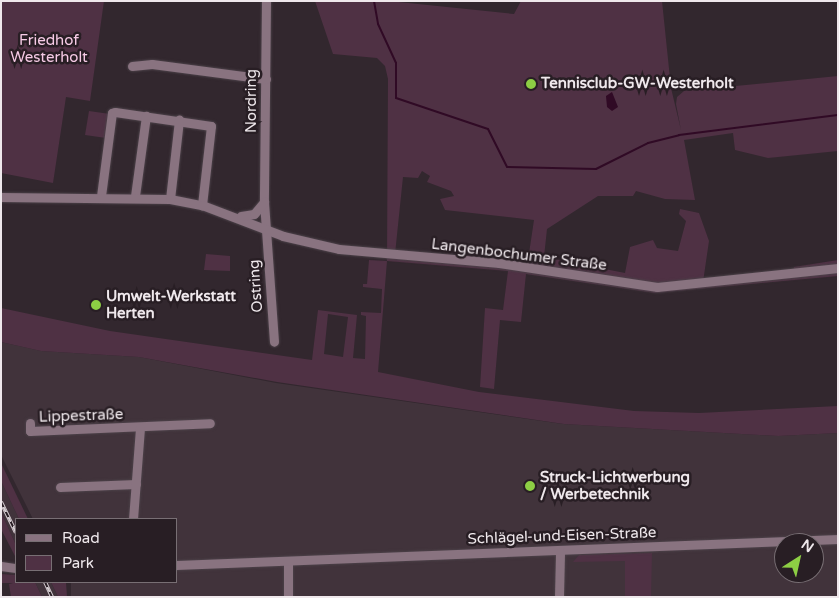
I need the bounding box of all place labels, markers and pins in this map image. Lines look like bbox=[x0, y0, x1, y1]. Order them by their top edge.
place label: Tennisclub-GW-Westerholt bbox=[541, 75, 734, 93]
marker: Tennisclub-GW-Westerholt bbox=[525, 78, 537, 90]
place label: Umwelt-Werkstatt Herten bbox=[106, 287, 236, 322]
marker: Umwelt-Werkstatt Herten bbox=[90, 299, 102, 311]
place label: Struck-Lichtwerbung / Werbetechnik bbox=[540, 468, 690, 503]
marker: Struck-Lichtwerbung / Werbetechnik bbox=[524, 480, 536, 492]

